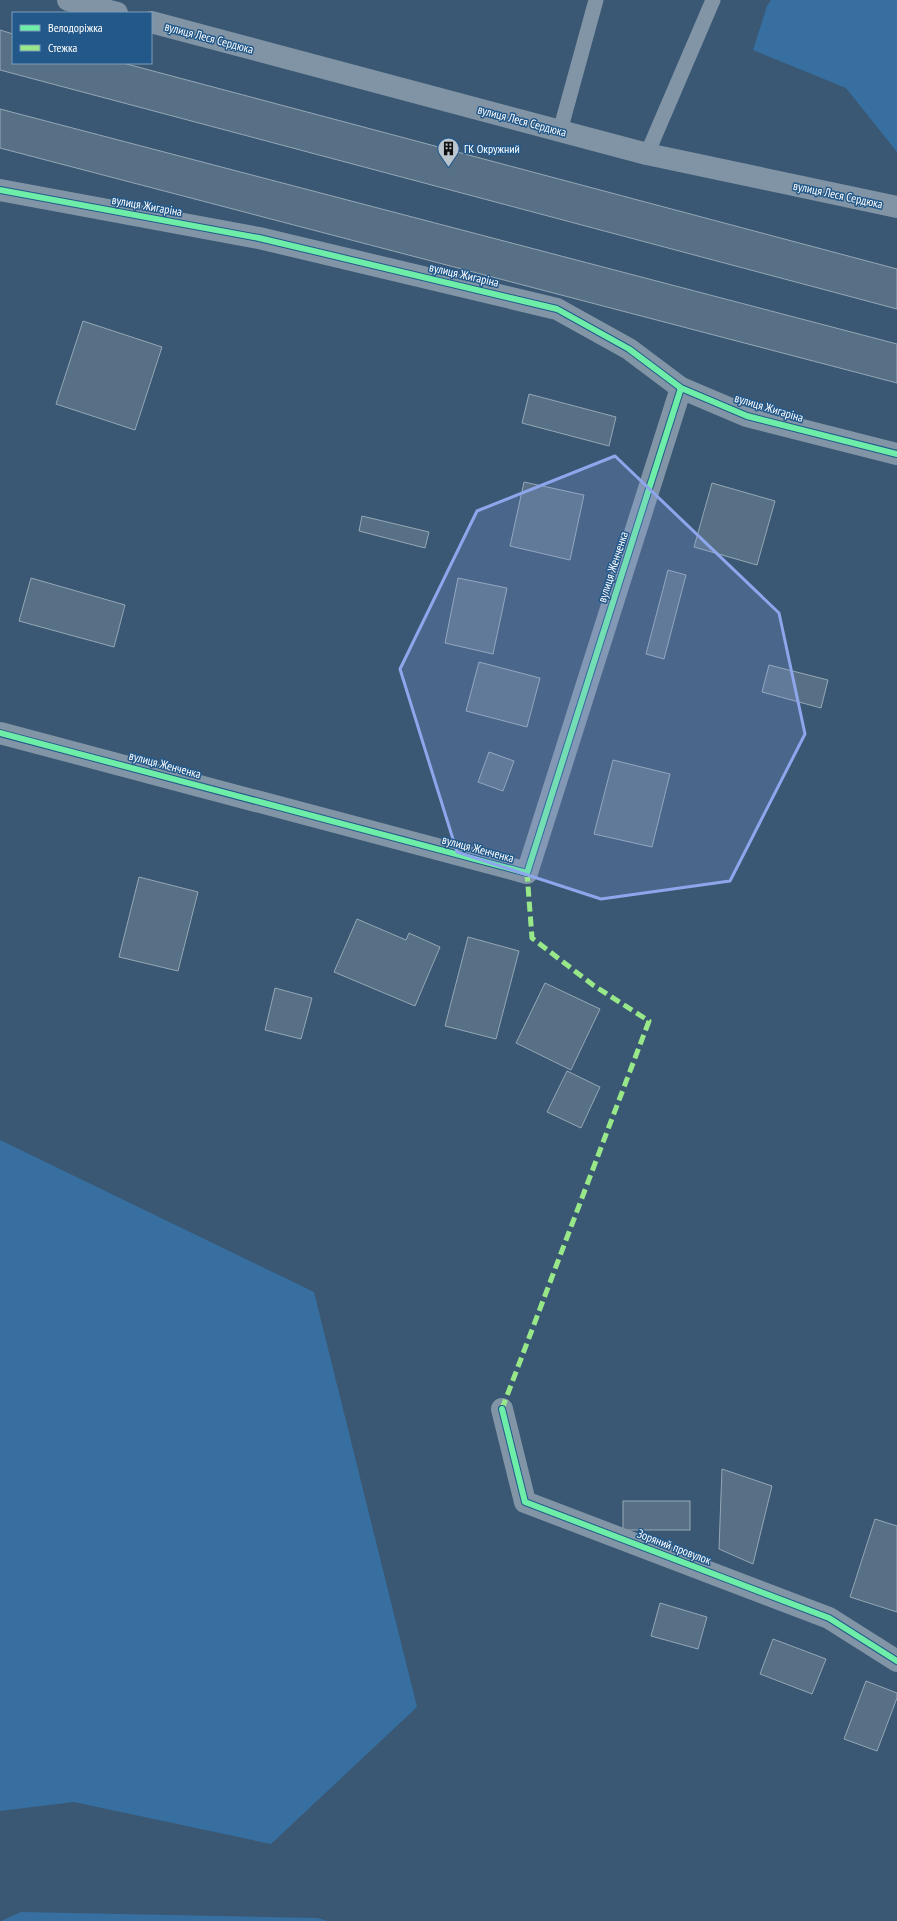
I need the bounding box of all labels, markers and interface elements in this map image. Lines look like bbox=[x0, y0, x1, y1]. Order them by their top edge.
legend bbox=[12, 12, 152, 64]
street label: вулиця Леся Сердюка bbox=[163, 18, 255, 57]
text: Велодоріжка bbox=[48, 20, 103, 35]
text: Стежка bbox=[48, 40, 78, 55]
street label: вулиця Леся Сердюка bbox=[476, 101, 568, 140]
building icon: ГК Окружний bbox=[435, 136, 461, 169]
place label: ГК Окружний bbox=[464, 141, 520, 156]
street label: вулиця Леся Сердюка bbox=[792, 178, 884, 211]
street label: вулиця Жигаріна bbox=[111, 192, 184, 219]
street label: вулиця Жигаріна bbox=[428, 259, 501, 290]
street label: вулиця Жигаріна bbox=[733, 390, 806, 425]
street label: вулиця Женченка bbox=[594, 529, 631, 604]
street label: вулиця Женченка bbox=[128, 748, 203, 781]
street label: вулиця Женченка bbox=[441, 832, 516, 865]
street label: Зоряний провулок bbox=[635, 1526, 714, 1568]

